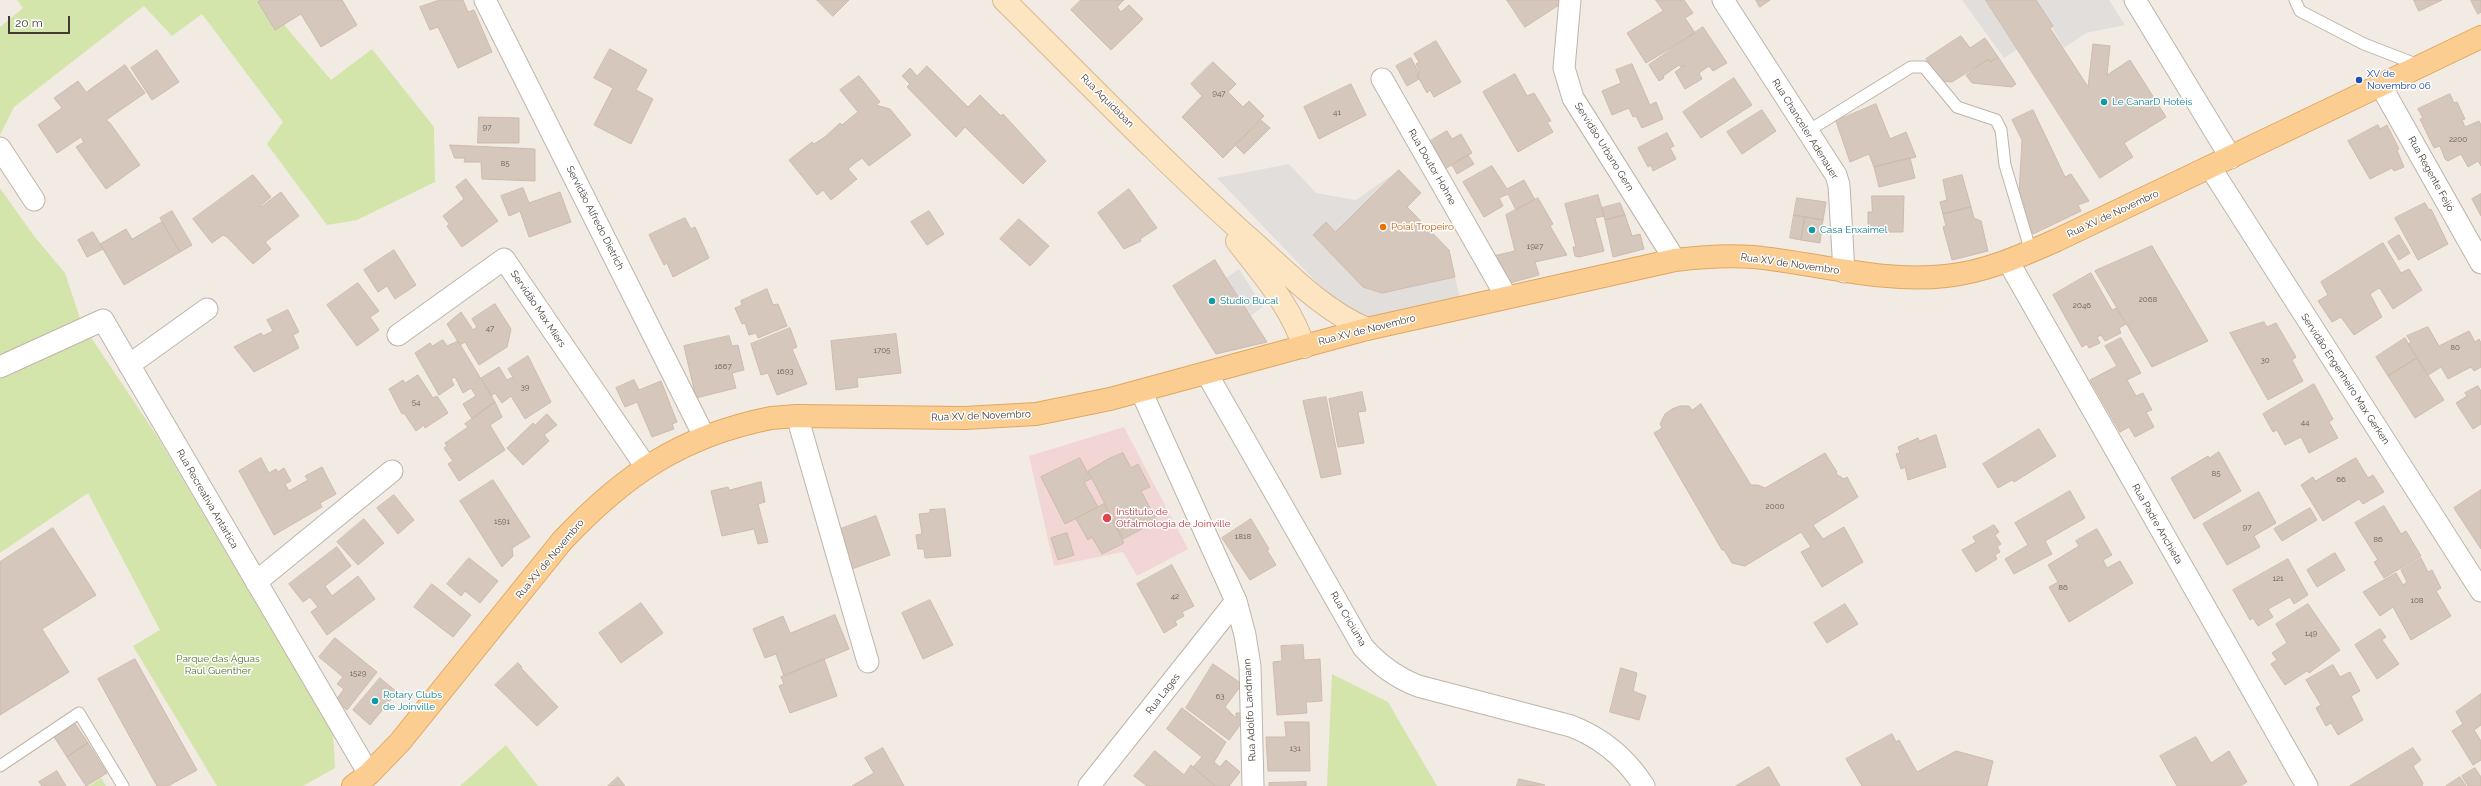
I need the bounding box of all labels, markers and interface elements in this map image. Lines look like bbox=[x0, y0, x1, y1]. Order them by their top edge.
scale bar bbox=[10, 8, 72, 34]
text: 20 m bbox=[15, 16, 43, 30]
place label: XV de Novembro 06 bbox=[2367, 68, 2431, 92]
street label: Rua Aquidaban bbox=[1078, 72, 1136, 130]
marker: XV de Novembro 06 bbox=[2354, 75, 2364, 85]
street label: Rua Chanceler Adenauer bbox=[1769, 77, 1841, 181]
house number: 947 bbox=[1212, 89, 1226, 99]
place label: Le CanarD Hotéis bbox=[2112, 96, 2192, 108]
marker: Le CanarD Hotéis bbox=[2099, 97, 2109, 107]
street label: Servidão Urbano Gern bbox=[1572, 100, 1636, 194]
house number: 41 bbox=[1333, 108, 1341, 118]
house number: 97 bbox=[483, 123, 491, 133]
street label: Rua Doutor Hohne bbox=[1405, 127, 1459, 207]
street label: Rua Regente Feijó bbox=[2405, 134, 2457, 214]
house number: 2200 bbox=[2449, 135, 2467, 145]
house number: 85 bbox=[500, 159, 510, 169]
street label: Servidão Alfredo Dietrich bbox=[563, 164, 627, 272]
street label: Rua XV de Novembro bbox=[2065, 187, 2161, 241]
place label: Poial Tropeiro bbox=[1391, 221, 1454, 233]
marker: Poial Tropeiro bbox=[1378, 222, 1388, 232]
place label: Casa Enxaimel bbox=[1820, 224, 1887, 236]
marker: Casa Enxaimel bbox=[1807, 225, 1817, 235]
house number: 1927 bbox=[1527, 242, 1543, 252]
street label: Rua XV de Novembro bbox=[1740, 251, 1840, 277]
street label: Servidão Max Miers bbox=[508, 268, 568, 350]
place label: Studio Bucal bbox=[1220, 295, 1278, 307]
house number: 2068 bbox=[2139, 295, 2157, 305]
marker: Studio Bucal bbox=[1207, 296, 1217, 306]
house number: 2046 bbox=[2073, 301, 2091, 311]
street label: Servidão Engenheiro Max Gerken bbox=[2298, 311, 2392, 447]
street label: Rua XV de Novembro bbox=[1317, 312, 1417, 348]
house number: 47 bbox=[486, 324, 494, 334]
house number: 80 bbox=[2450, 343, 2460, 353]
house number: 1705 bbox=[874, 346, 890, 356]
house number: 30 bbox=[2260, 356, 2270, 366]
house number: 1667 bbox=[714, 362, 732, 372]
house number: 1693 bbox=[776, 367, 794, 377]
house number: 39 bbox=[521, 383, 529, 393]
house number: 54 bbox=[412, 398, 420, 408]
street label: Rua XV de Novembro bbox=[931, 408, 1031, 424]
house number: 44 bbox=[2301, 418, 2309, 428]
street label: Rua Recreativa Antártica bbox=[174, 447, 240, 551]
house number: 85 bbox=[2211, 469, 2221, 479]
house number: 66 bbox=[2336, 475, 2346, 485]
street label: Rua Padre Anchieta bbox=[2129, 482, 2185, 566]
house number: 2000 bbox=[1766, 502, 1784, 512]
place label: Instituto de Otfalmologia de Joinville bbox=[1116, 506, 1231, 530]
marker: Instituto de Otfalmologia de Joinville bbox=[1101, 512, 1113, 524]
house number: 1591 bbox=[494, 517, 510, 527]
street label: Rua XV de Novembro bbox=[513, 517, 587, 601]
house number: 97 bbox=[2243, 523, 2251, 533]
house number: 1818 bbox=[1235, 532, 1251, 542]
house number: 86 bbox=[2373, 535, 2383, 545]
house number: 121 bbox=[2272, 574, 2284, 584]
house number: 86 bbox=[2058, 583, 2068, 593]
street label: Rua Criciúma bbox=[1328, 590, 1368, 648]
house number: 42 bbox=[1171, 592, 1179, 602]
house number: 108 bbox=[2410, 596, 2424, 606]
house number: 149 bbox=[2305, 629, 2317, 639]
park label: Parque das Águas Raul Guenther bbox=[176, 653, 260, 676]
street label: Rua Adolfo Landmann bbox=[1241, 658, 1259, 762]
house number: 1529 bbox=[350, 669, 366, 679]
street label: Rua Lages bbox=[1143, 671, 1183, 717]
place label: Rotary Clubs de Joinville bbox=[383, 689, 442, 712]
house number: 63 bbox=[1215, 692, 1225, 702]
marker: Rotary Clubs de Joinville bbox=[370, 696, 380, 706]
house number: 131 bbox=[1289, 744, 1301, 754]

